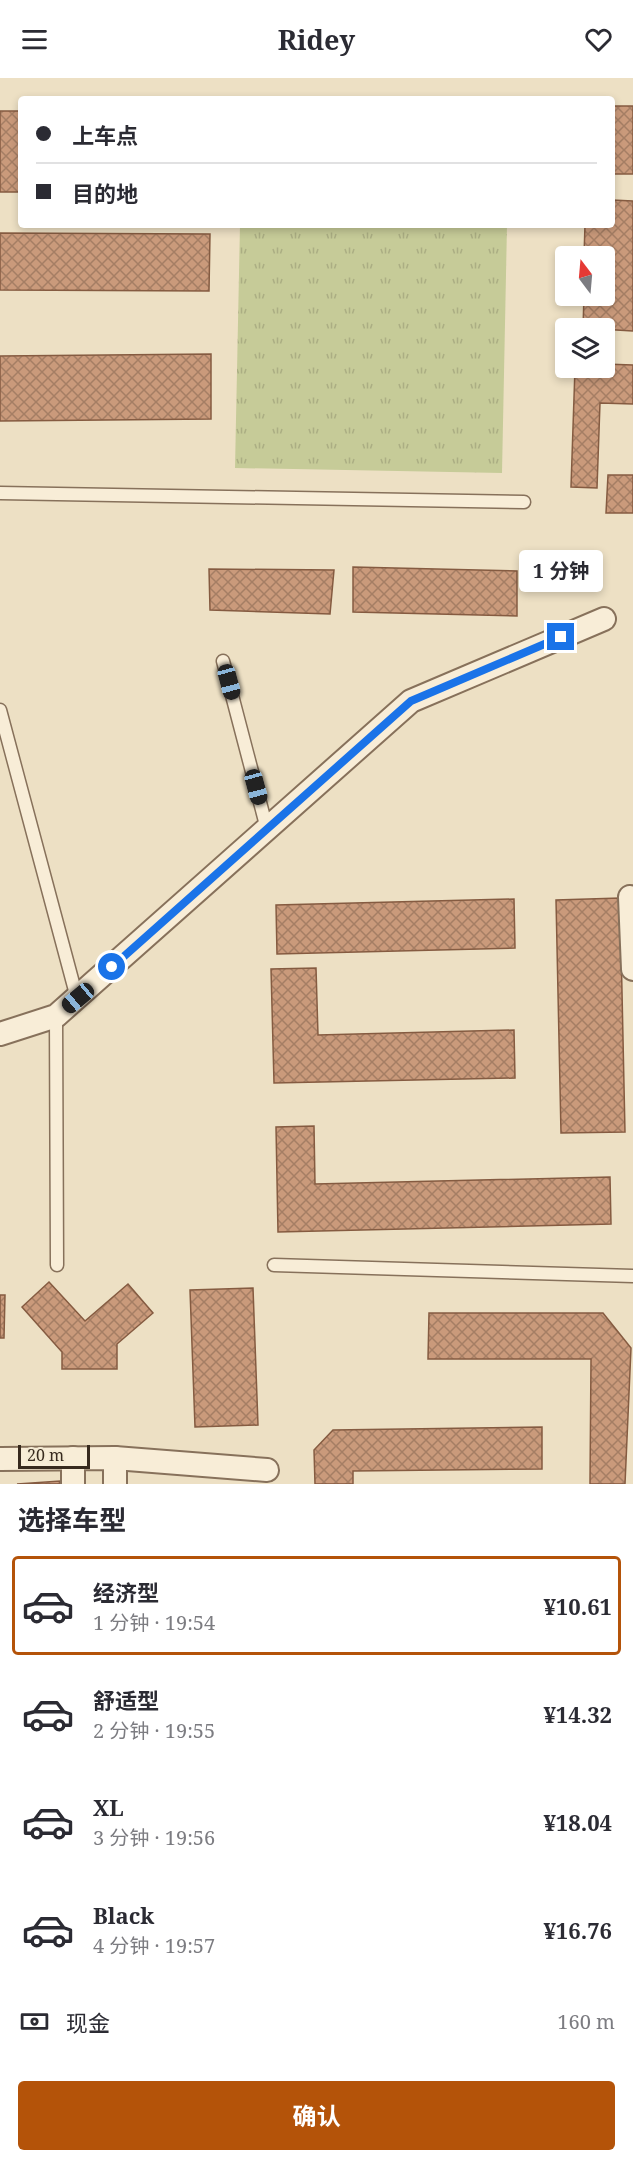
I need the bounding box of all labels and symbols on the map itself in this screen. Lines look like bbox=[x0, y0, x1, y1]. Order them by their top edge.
north arrow bbox=[555, 246, 615, 306]
callout: 1 分钟 bbox=[519, 550, 603, 592]
route end bbox=[547, 623, 574, 650]
car bbox=[216, 662, 242, 702]
car bbox=[243, 767, 269, 807]
route start bbox=[98, 953, 125, 980]
car bbox=[58, 980, 98, 1016]
scale bar bbox=[18, 1442, 90, 1470]

